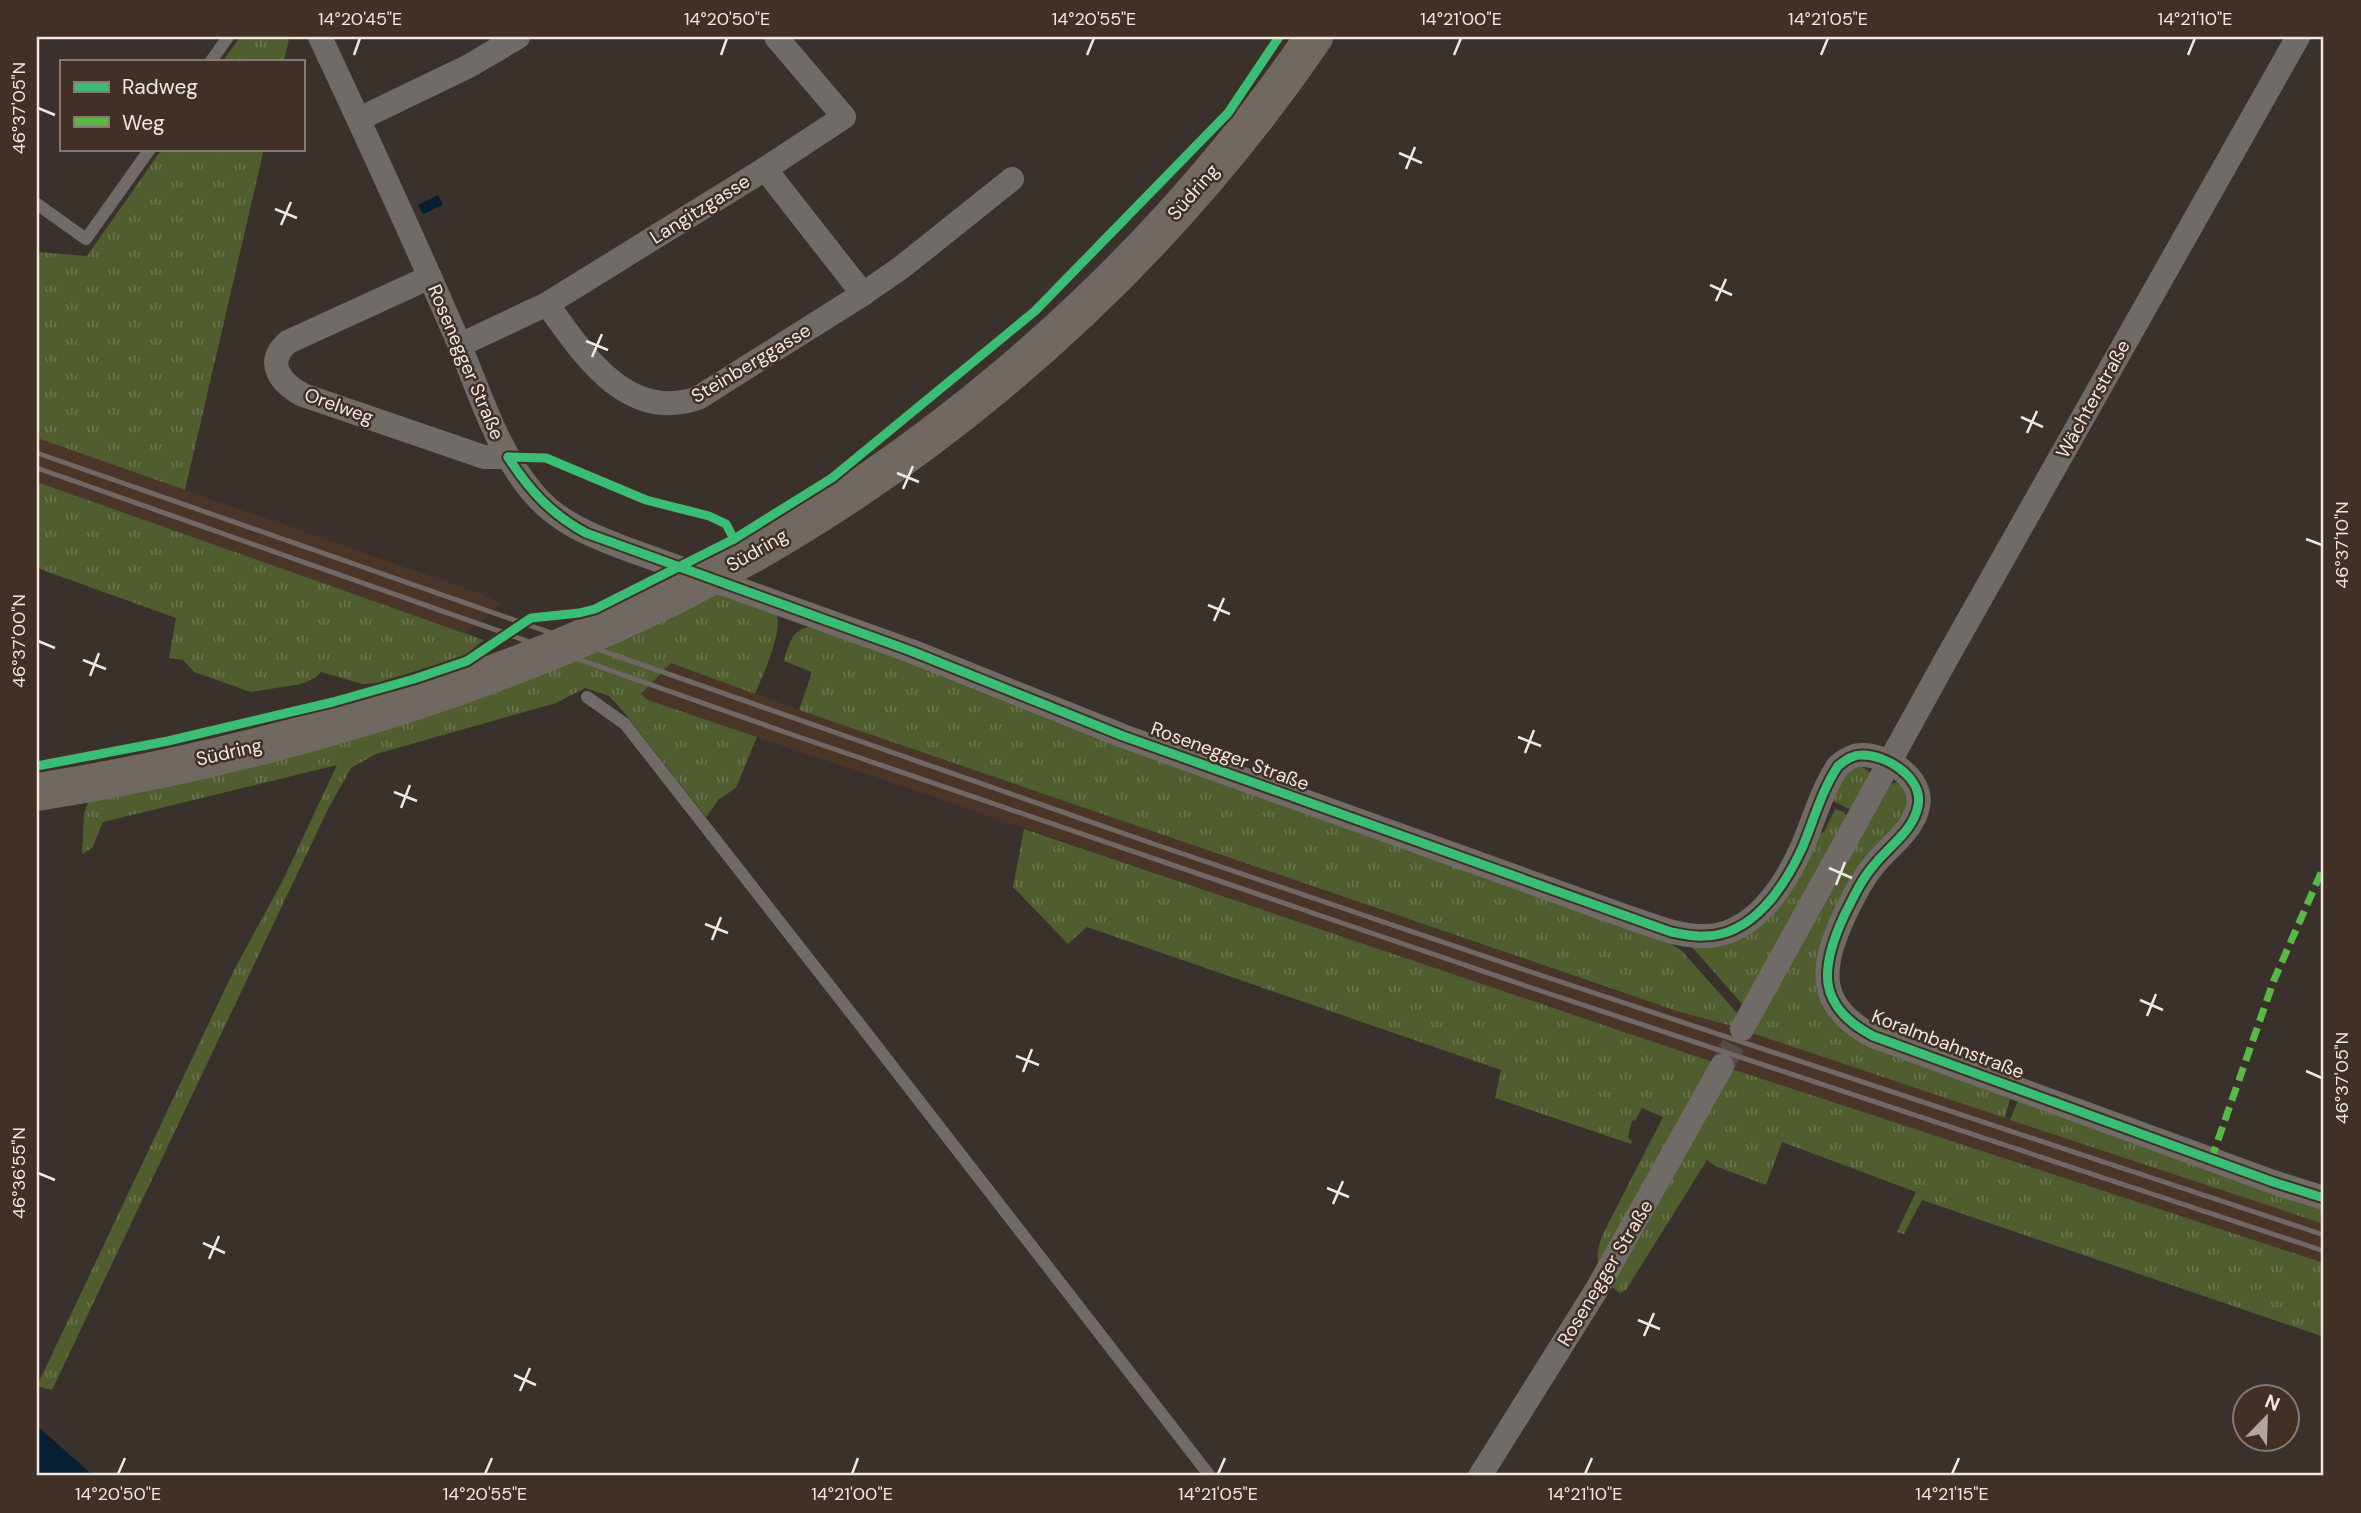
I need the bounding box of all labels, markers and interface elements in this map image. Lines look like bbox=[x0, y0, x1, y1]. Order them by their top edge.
text: 14°20'45"E bbox=[318, 7, 402, 31]
text: 14°20'50"E bbox=[684, 7, 770, 31]
text: 14°20'55"E bbox=[1052, 7, 1136, 31]
text: 14°21'00"E bbox=[1420, 7, 1502, 31]
text: 14°21'05"E bbox=[1788, 7, 1868, 31]
text: 14°21'10"E bbox=[2158, 7, 2232, 31]
legend bbox=[60, 60, 304, 150]
text: 46°37'05"N bbox=[7, 62, 31, 154]
text: Radweg bbox=[122, 73, 198, 101]
text: Weg bbox=[122, 109, 165, 137]
street label: Südring bbox=[1162, 158, 1225, 225]
street label: Langitzgasse bbox=[645, 168, 755, 250]
street label: Rosenegger Straße bbox=[422, 280, 510, 444]
street label: Steinberggasse bbox=[687, 317, 815, 409]
street label: Wächterstraße bbox=[2050, 335, 2136, 463]
street label: Orelweg bbox=[301, 382, 377, 430]
text: 46°37'10"N bbox=[2330, 501, 2354, 589]
street label: Südring bbox=[722, 522, 793, 578]
text: 46°37'00"N bbox=[7, 594, 31, 688]
street label: Rosenegger Straße bbox=[1147, 716, 1313, 796]
street label: Südring bbox=[194, 732, 265, 772]
street label: Koralmbahnstraße bbox=[1868, 1003, 2028, 1085]
text: 46°37'05"N bbox=[2330, 1032, 2354, 1124]
text: 46°36'55"N bbox=[7, 1127, 31, 1219]
street label: Rosenegger Straße bbox=[1551, 1195, 1659, 1351]
north arrow bbox=[2232, 1384, 2302, 1454]
text: N bbox=[2261, 1389, 2284, 1417]
text: 14°20'50"E bbox=[75, 1482, 161, 1506]
text: 14°20'55"E bbox=[443, 1482, 527, 1506]
text: 14°21'00"E bbox=[811, 1482, 893, 1506]
text: 14°21'05"E bbox=[1178, 1482, 1258, 1506]
text: 14°21'10"E bbox=[1548, 1482, 1622, 1506]
text: 14°21'15"E bbox=[1915, 1482, 1989, 1506]

